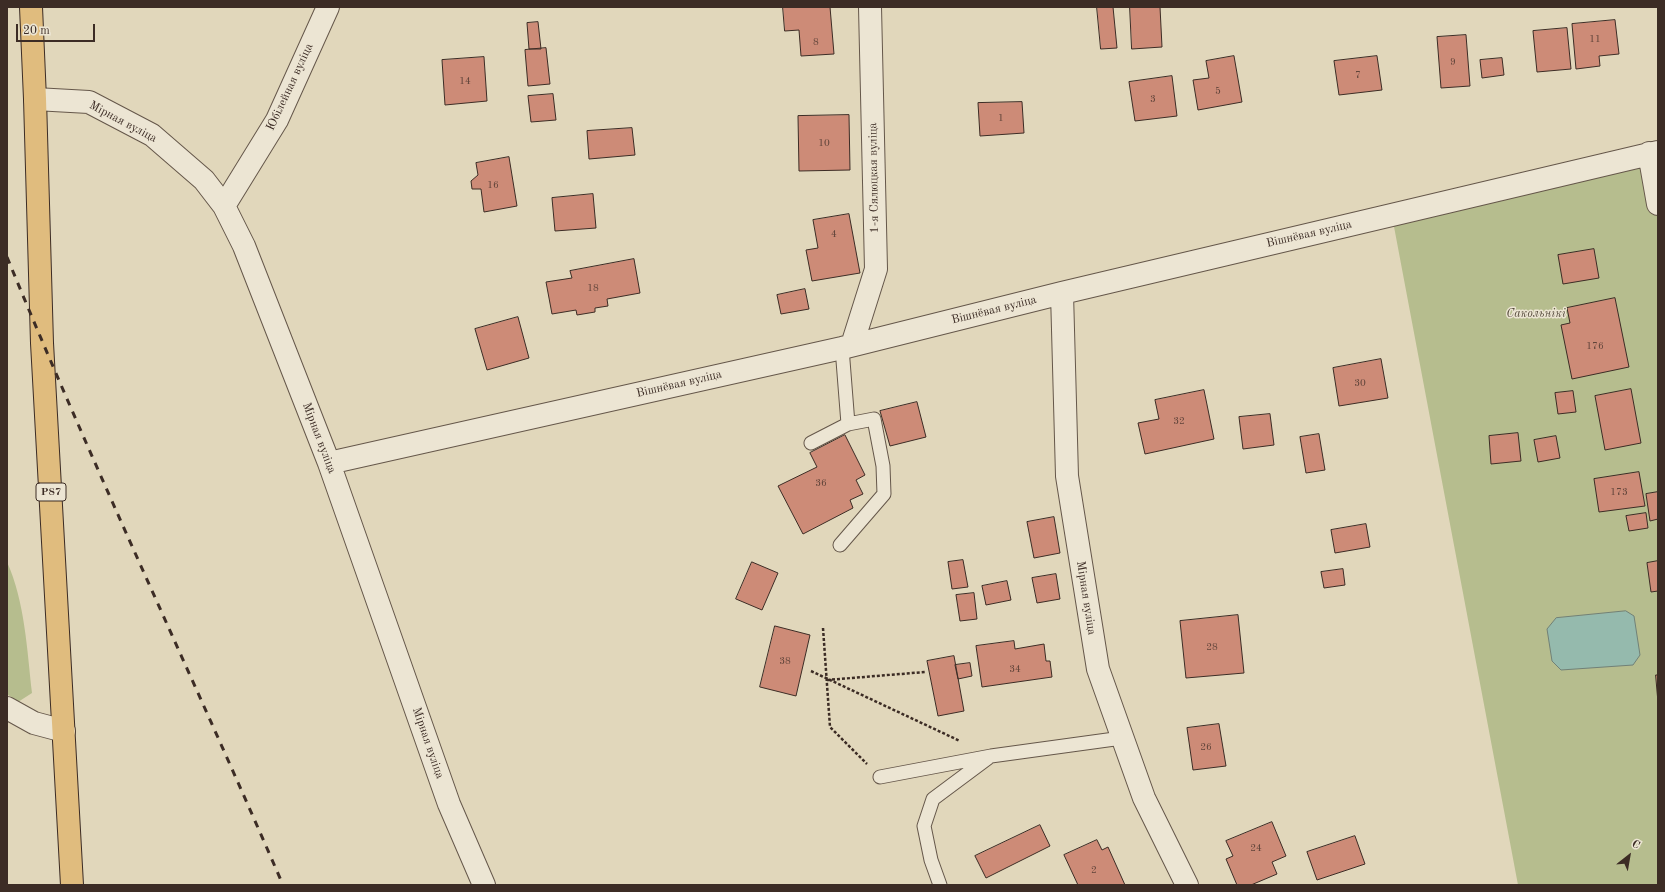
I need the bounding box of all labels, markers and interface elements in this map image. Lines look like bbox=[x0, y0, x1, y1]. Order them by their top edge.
scale bar bbox=[18, 16, 97, 42]
text: 20 m bbox=[23, 25, 50, 37]
house number: 11 bbox=[1589, 33, 1601, 45]
house number: 8 bbox=[813, 36, 819, 48]
street label: Юбілейная вуліца bbox=[263, 41, 317, 133]
house number: 9 bbox=[1450, 56, 1456, 68]
house number: 7 bbox=[1355, 69, 1361, 81]
house number: 14 bbox=[459, 75, 471, 87]
house number: 5 bbox=[1215, 85, 1221, 97]
house number: 3 bbox=[1150, 93, 1156, 105]
street label: Мірная вуліца bbox=[87, 98, 159, 146]
house number: 1 bbox=[998, 112, 1004, 124]
street label: 1-я Сялюцкая вуліца bbox=[866, 123, 882, 233]
house number: 10 bbox=[818, 137, 830, 149]
house number: 16 bbox=[487, 179, 499, 191]
street label: Вішнёвая вуліца bbox=[1265, 217, 1353, 251]
house number: 4 bbox=[831, 228, 837, 240]
house number: 18 bbox=[587, 282, 599, 294]
street label: Вішнёвая вуліца bbox=[950, 292, 1038, 328]
park label: Сакольнікі bbox=[1506, 307, 1566, 321]
house number: 176 bbox=[1586, 340, 1604, 352]
street label: Вішнёвая вуліца bbox=[635, 367, 723, 401]
house number: 30 bbox=[1354, 377, 1366, 389]
street label: Мірная вуліца bbox=[299, 400, 339, 476]
house number: 32 bbox=[1173, 415, 1185, 427]
house number: 36 bbox=[815, 477, 827, 489]
road number: Р87 bbox=[36, 483, 66, 501]
house number: 173 bbox=[1610, 486, 1628, 498]
street label: Мірная вуліца bbox=[1073, 560, 1099, 636]
house number: 28 bbox=[1206, 641, 1218, 653]
house number: 38 bbox=[779, 655, 791, 667]
house number: 34 bbox=[1009, 663, 1021, 675]
street label: Мірная вуліца bbox=[409, 705, 447, 781]
house number: 26 bbox=[1200, 741, 1212, 753]
north arrow bbox=[1609, 836, 1649, 876]
text: С bbox=[1629, 839, 1641, 852]
house number: 24 bbox=[1250, 842, 1262, 854]
house number: 2 bbox=[1091, 864, 1097, 876]

